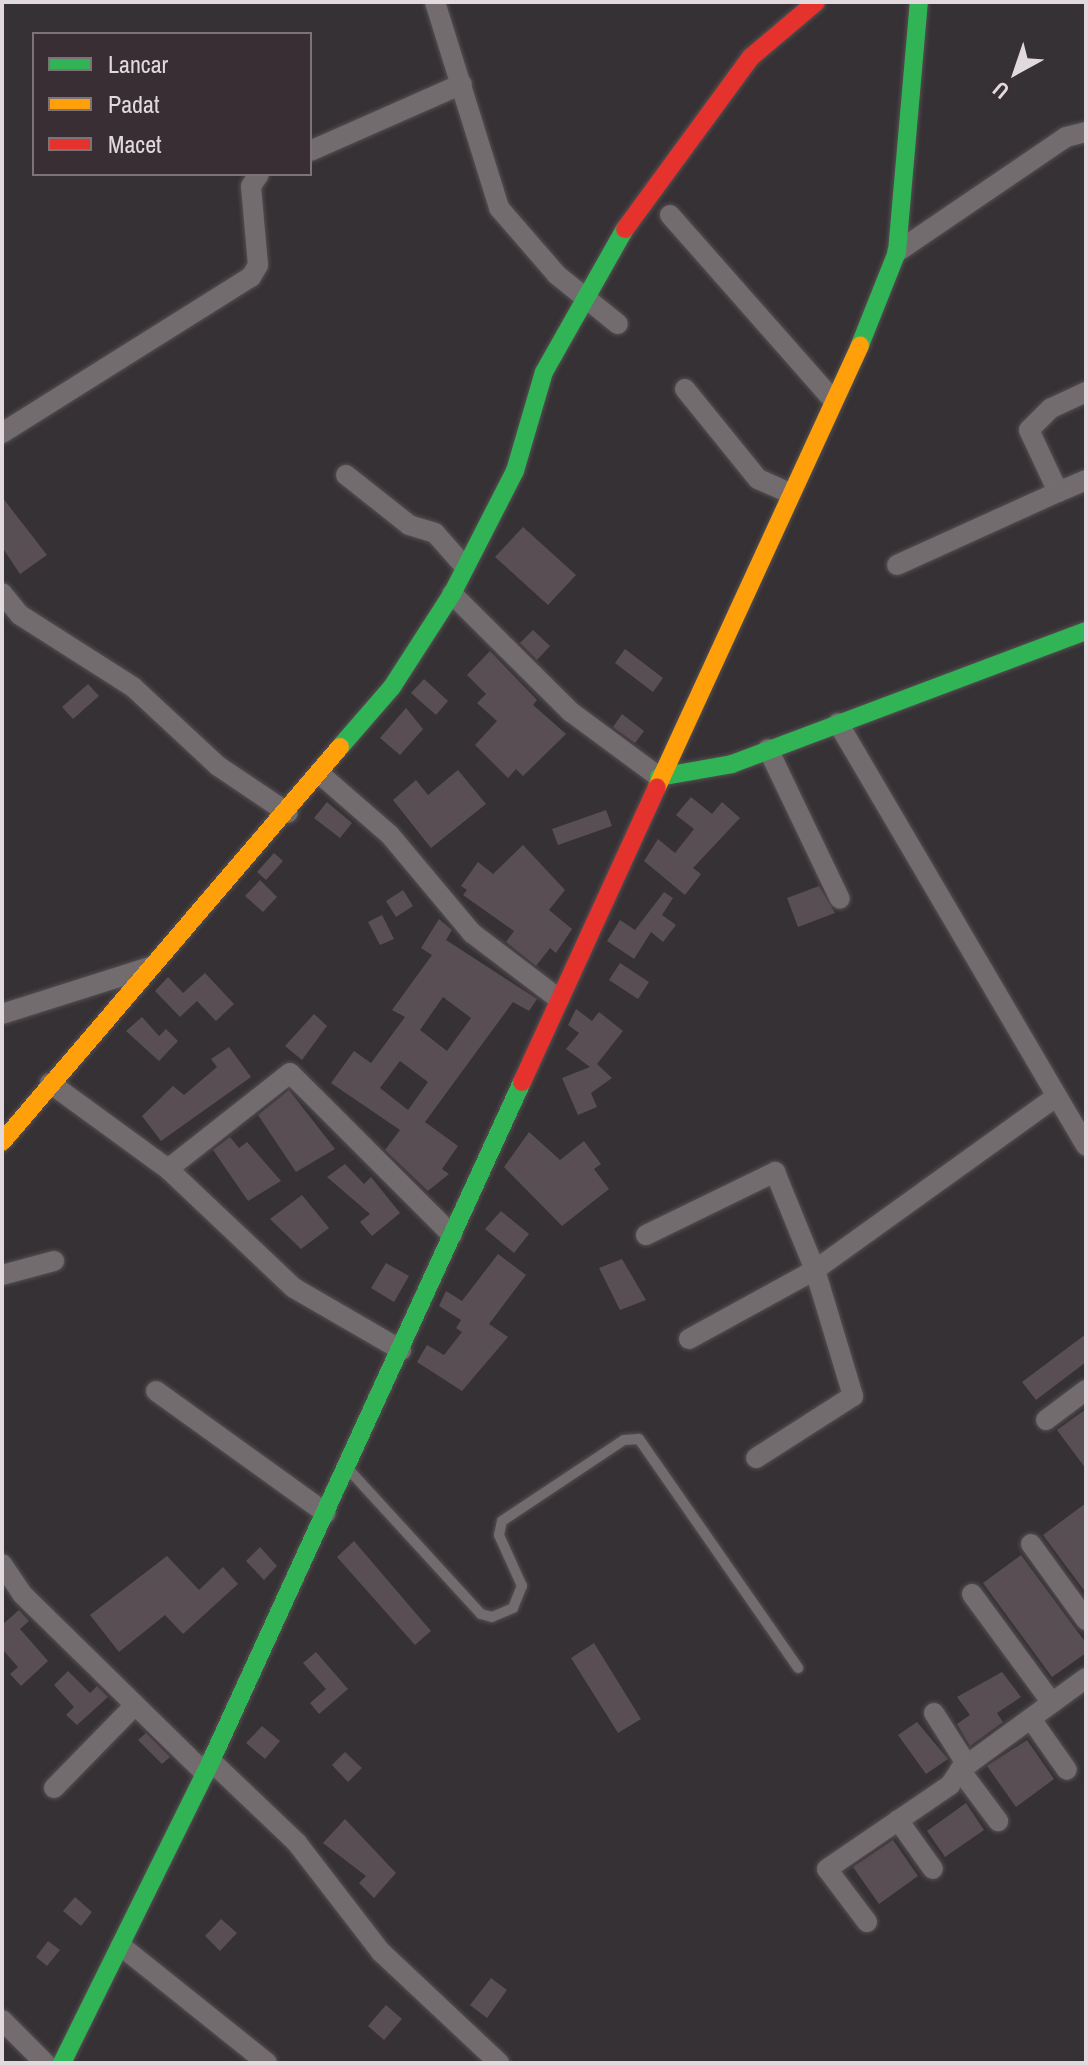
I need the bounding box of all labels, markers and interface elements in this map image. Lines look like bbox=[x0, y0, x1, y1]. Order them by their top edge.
legend bbox=[32, 32, 312, 176]
north arrow bbox=[976, 32, 1056, 112]
text: Lancar bbox=[108, 48, 168, 80]
text: U bbox=[986, 75, 1015, 106]
text: Padat bbox=[108, 88, 159, 120]
text: Macet bbox=[108, 128, 162, 160]

